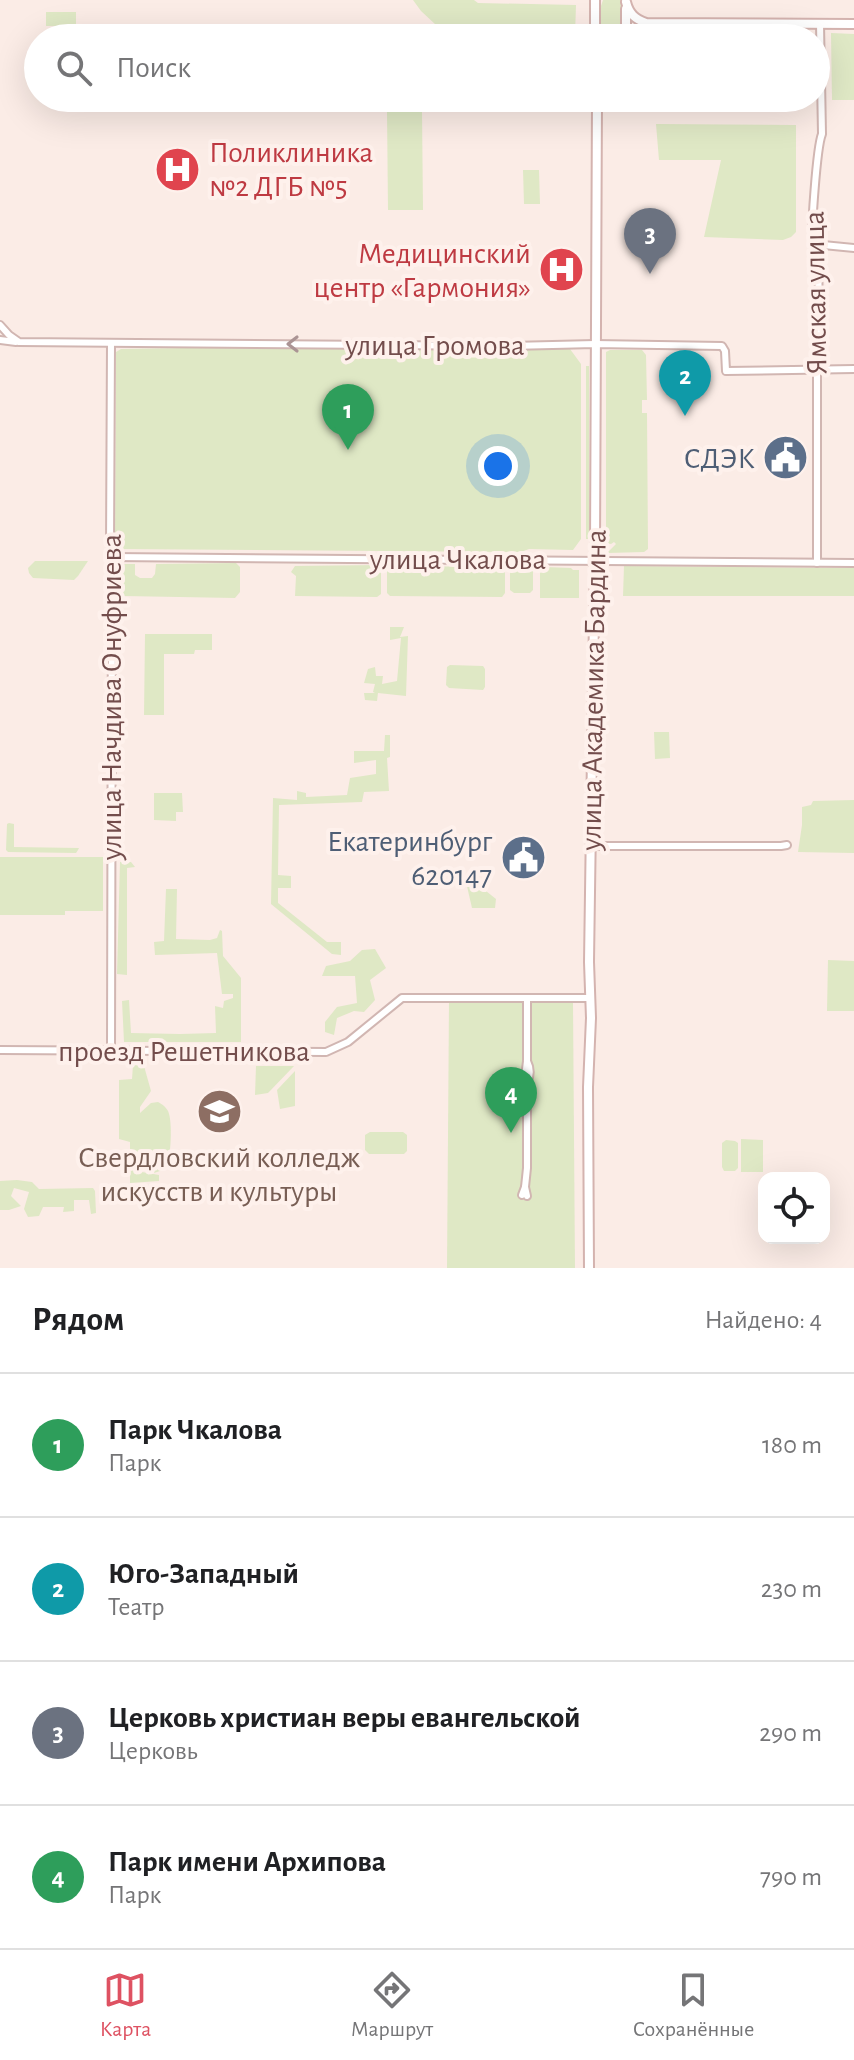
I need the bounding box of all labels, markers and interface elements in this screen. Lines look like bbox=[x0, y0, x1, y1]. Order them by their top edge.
search box bbox=[24, 24, 830, 112]
icon: search bbox=[52, 46, 96, 90]
text: Поиск bbox=[116, 53, 191, 83]
place label: Поликлиника №2 ДГБ №5 bbox=[209, 138, 373, 202]
hospital icon: Поликлиника №2 ДГБ №5 bbox=[154, 145, 202, 193]
pin: 3 bbox=[624, 208, 676, 274]
street label: Ямская улица bbox=[800, 211, 832, 375]
place label: Медицинский центр «Гармония» bbox=[314, 239, 531, 303]
hospital icon: Медицинский центр «Гармония» bbox=[538, 246, 586, 294]
street label: улица Громова bbox=[344, 331, 525, 361]
one-way arrow bbox=[286, 335, 299, 353]
pin: 2 bbox=[659, 350, 711, 416]
pin: 1 bbox=[322, 384, 374, 450]
public building icon: СДЭК bbox=[762, 434, 810, 482]
place label: СДЭК bbox=[684, 444, 755, 474]
your location bbox=[478, 446, 518, 486]
street label: улица Академика Бардина bbox=[576, 529, 612, 852]
street label: улица Начдива Онуфриева bbox=[97, 534, 127, 861]
street label: улица Чкалова bbox=[369, 545, 546, 575]
place label: Екатеринбург 620147 bbox=[327, 827, 493, 891]
public building icon: Екатеринбург 620147 bbox=[499, 834, 547, 882]
street label: проезд Решетникова bbox=[58, 1037, 310, 1067]
pin: 4 bbox=[485, 1067, 537, 1133]
school or university icon: Свердловский колледж искусств и культуры bbox=[195, 1087, 243, 1135]
place label: Свердловский колледж искусств и культуры bbox=[78, 1143, 360, 1207]
map controls bbox=[758, 1172, 830, 1244]
button: locate bbox=[758, 1172, 830, 1244]
text: Рядом bbox=[32, 1303, 124, 1337]
text: Найдено: 4 bbox=[704, 1307, 822, 1333]
text: Парк Чкалова bbox=[108, 1415, 282, 1445]
text: 1 bbox=[53, 1432, 63, 1458]
text: 180 m bbox=[762, 1432, 822, 1458]
text: Парк bbox=[108, 1450, 161, 1476]
text: Юго-Западный bbox=[108, 1559, 299, 1589]
text: 2 bbox=[52, 1576, 64, 1602]
text: 230 m bbox=[761, 1576, 822, 1602]
text: Театр bbox=[108, 1594, 165, 1620]
text: Церковь христиан веры евангельской bbox=[108, 1703, 581, 1733]
text: 3 bbox=[52, 1720, 64, 1746]
text: 290 m bbox=[759, 1720, 822, 1746]
text: Церковь bbox=[108, 1738, 198, 1764]
text: Парк имени Архипова bbox=[108, 1847, 386, 1877]
text: 4 bbox=[51, 1864, 65, 1890]
text: 790 m bbox=[760, 1864, 822, 1890]
text: Парк bbox=[108, 1882, 161, 1908]
tab: Карта bbox=[100, 1968, 151, 2042]
tab: Маршрут bbox=[351, 1968, 433, 2042]
tab: Сохранённые bbox=[633, 1968, 754, 2042]

